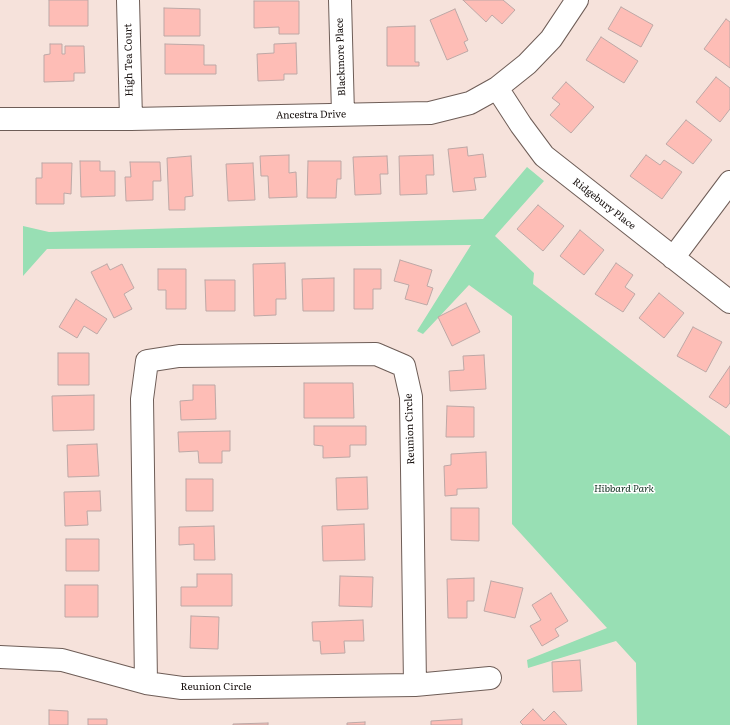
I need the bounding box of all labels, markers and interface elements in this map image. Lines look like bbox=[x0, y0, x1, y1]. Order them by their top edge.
street label: Blackmore Place bbox=[334, 18, 348, 96]
street label: High Tea Court bbox=[122, 23, 136, 97]
street label: Ancestra Drive bbox=[276, 108, 346, 122]
street label: Ridgebury Place bbox=[570, 176, 638, 232]
street label: Reunion Circle bbox=[403, 393, 417, 465]
park label: Hibbard Park bbox=[594, 483, 654, 495]
street label: Reunion Circle bbox=[180, 681, 252, 693]

